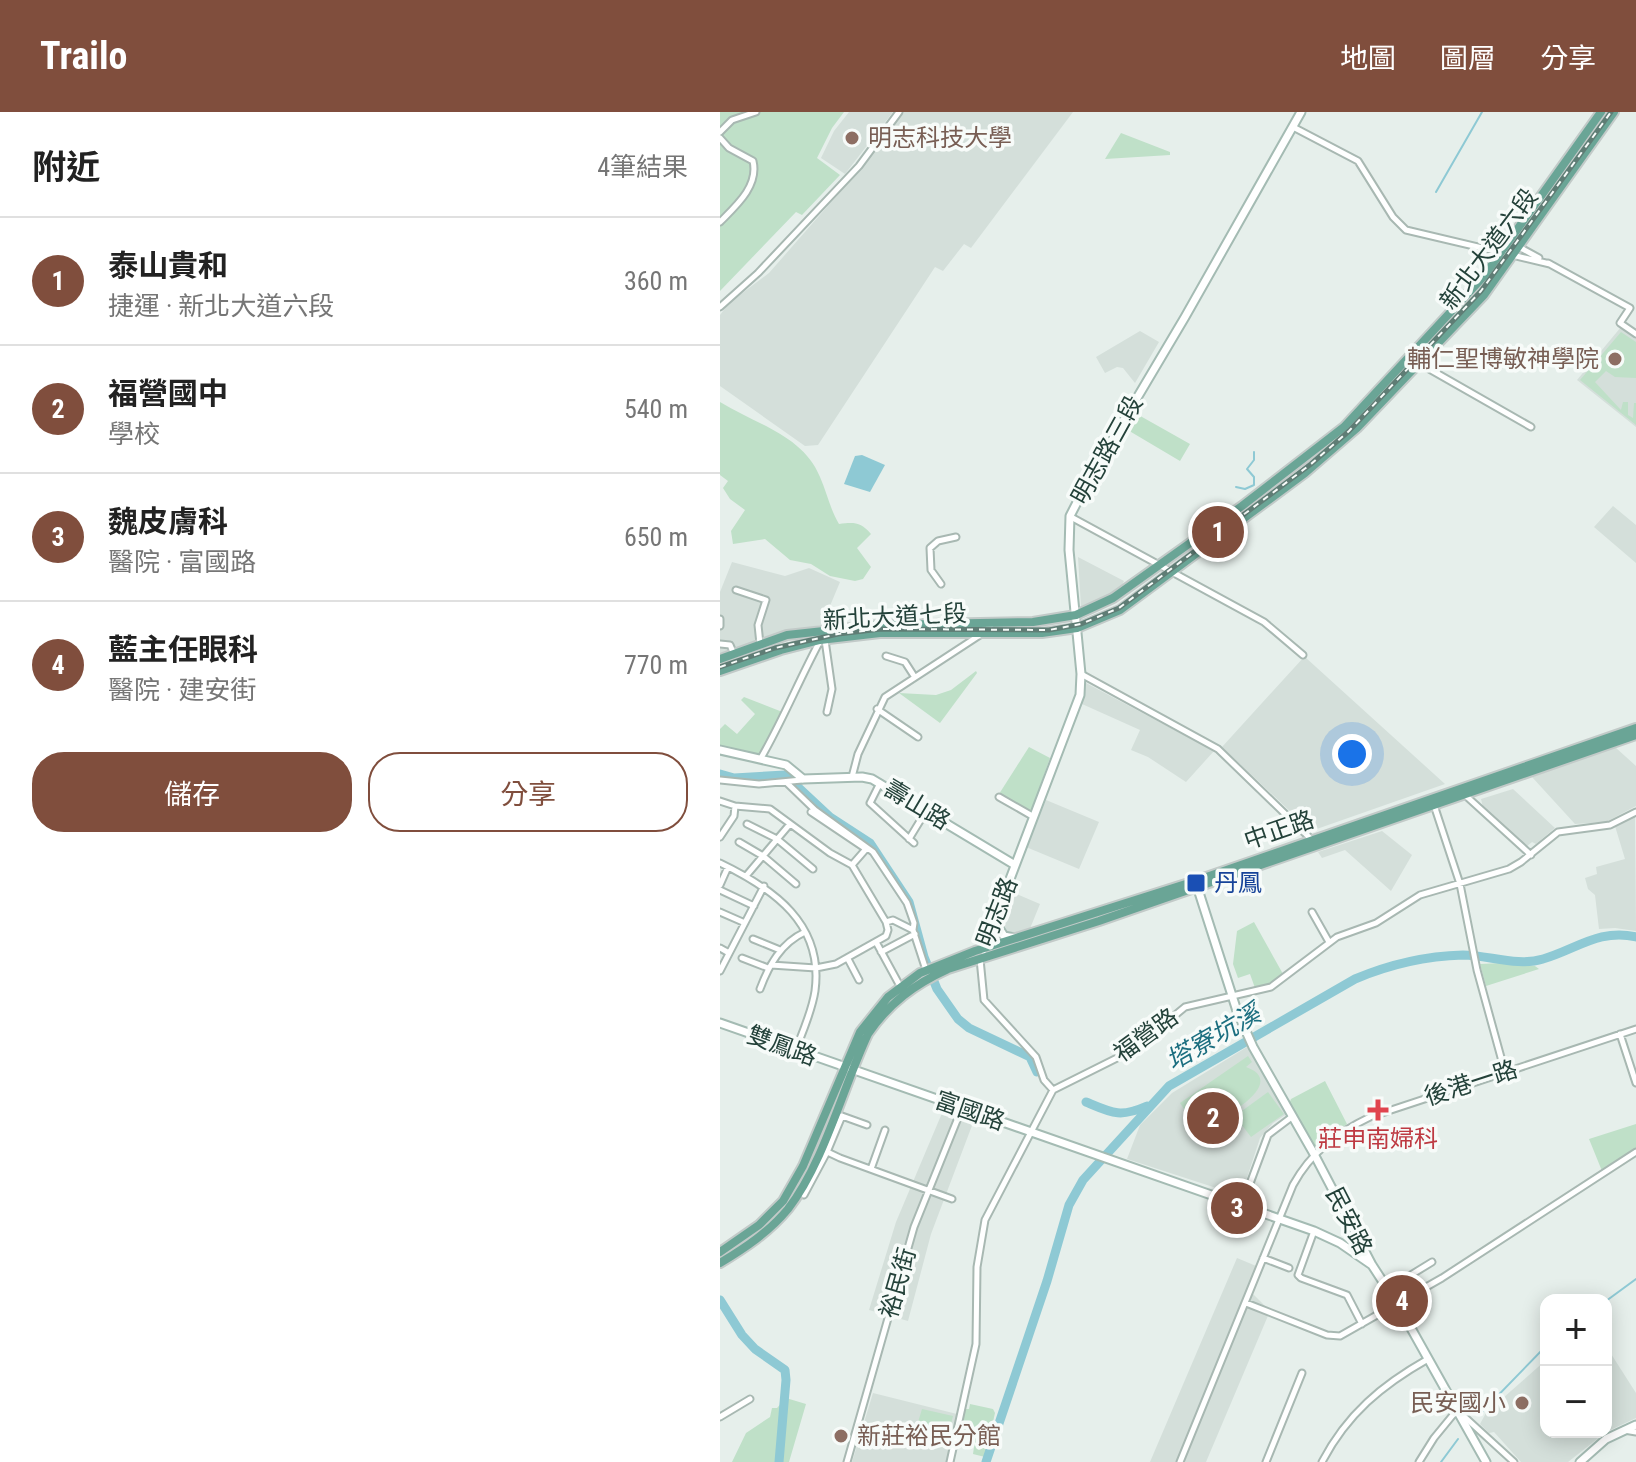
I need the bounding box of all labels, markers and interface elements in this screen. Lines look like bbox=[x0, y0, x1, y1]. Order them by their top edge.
text: Trailo bbox=[40, 34, 127, 78]
text: 地圖 bbox=[1340, 42, 1396, 75]
text: 圖層 bbox=[1440, 42, 1496, 75]
text: 分享 bbox=[1540, 42, 1596, 75]
place label: 明志科技大學 bbox=[868, 124, 1012, 152]
marker: 明志科技大學 bbox=[843, 129, 861, 147]
text: 附近 bbox=[32, 147, 100, 187]
text: 4筆結果 bbox=[597, 152, 688, 182]
street label: 新北大道六段 bbox=[1434, 183, 1544, 315]
text: 泰山貴和 bbox=[108, 248, 228, 283]
text: 1 bbox=[51, 266, 65, 296]
text: 360 m bbox=[624, 266, 688, 296]
text: 捷運 · 新北大道六段 bbox=[108, 291, 334, 321]
place label: 輔仁聖博敏神學院 bbox=[1407, 345, 1599, 373]
marker: 輔仁聖博敏神學院 bbox=[1606, 350, 1624, 368]
text: 福營國中 bbox=[108, 376, 228, 411]
street label: 明志路三段 bbox=[1066, 391, 1148, 509]
text: 2 bbox=[51, 394, 65, 424]
text: 540 m bbox=[624, 394, 688, 424]
text: 學校 bbox=[108, 419, 160, 449]
pin: 1 bbox=[1192, 502, 1244, 562]
text: 魏皮膚科 bbox=[108, 504, 228, 539]
text: 3 bbox=[51, 522, 65, 552]
text: 650 m bbox=[624, 522, 688, 552]
text: 醫院 · 富國路 bbox=[108, 547, 256, 577]
street label: 新北大道七段 bbox=[822, 599, 968, 635]
text: 藍主任眼科 bbox=[108, 632, 258, 667]
text: 4 bbox=[51, 650, 65, 680]
text: 770 m bbox=[624, 650, 688, 680]
text: 醫院 · 建安街 bbox=[108, 675, 256, 705]
your location bbox=[1332, 734, 1372, 774]
button: 儲存 bbox=[32, 752, 352, 832]
button: 分享 bbox=[368, 752, 688, 832]
street label: 壽山路 bbox=[879, 774, 955, 836]
street label: 中正路 bbox=[1240, 805, 1318, 855]
place label: 丹鳳 bbox=[1214, 869, 1262, 897]
marker: 丹鳳 bbox=[1185, 872, 1207, 894]
street label: 明志路 bbox=[971, 873, 1023, 951]
water label: 塔寮坑溪 bbox=[1160, 996, 1269, 1076]
street label: 福營路 bbox=[1109, 1003, 1183, 1067]
street label: 雙鳳路 bbox=[743, 1021, 821, 1071]
street label: 後港一路 bbox=[1421, 1055, 1521, 1111]
street label: 富國路 bbox=[931, 1086, 1009, 1136]
pin: 2 bbox=[1187, 1088, 1239, 1148]
marker: 莊申南婦科 bbox=[1367, 1099, 1389, 1121]
place label: 莊申南婦科 bbox=[1318, 1125, 1438, 1153]
pin: 3 bbox=[1211, 1178, 1263, 1238]
street label: 民安路 bbox=[1320, 1183, 1378, 1259]
street label: 裕民街 bbox=[875, 1245, 921, 1321]
pin: 4 bbox=[1376, 1271, 1428, 1331]
map controls bbox=[1540, 1294, 1612, 1438]
button: + bbox=[1540, 1294, 1612, 1366]
button: − bbox=[1540, 1366, 1612, 1438]
place label: 民安國小 bbox=[1410, 1389, 1506, 1417]
marker: 民安國小 bbox=[1513, 1394, 1531, 1412]
place label: 新莊裕民分館 bbox=[857, 1422, 1001, 1450]
marker: 新莊裕民分館 bbox=[832, 1427, 850, 1445]

